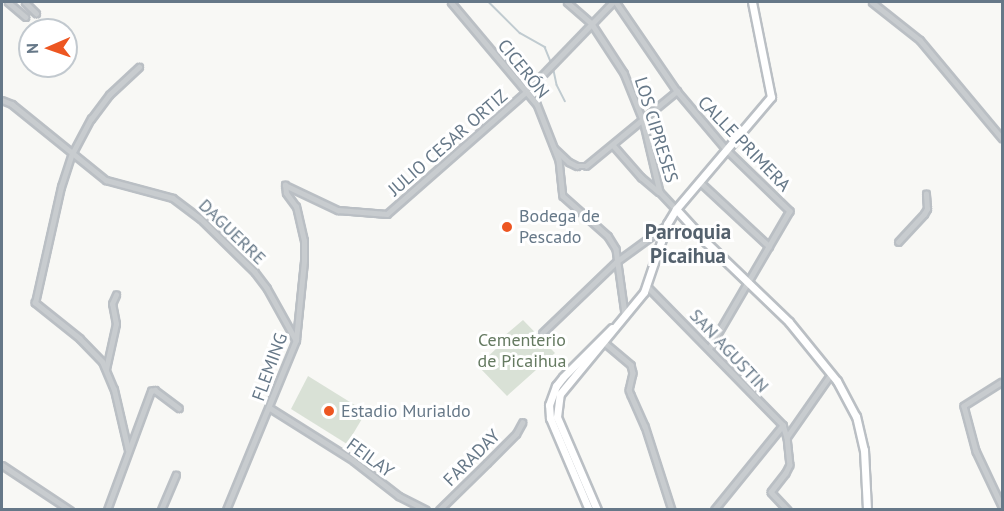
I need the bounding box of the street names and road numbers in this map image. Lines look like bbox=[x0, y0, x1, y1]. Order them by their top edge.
street label: CICERÓN bbox=[493, 35, 553, 103]
street label: LOS CIPRESES bbox=[630, 74, 682, 186]
street label: JULIO CESAR ORTIZ bbox=[384, 85, 512, 201]
street label: CALLE PRIMERA bbox=[693, 92, 795, 196]
street label: DAGUERRE bbox=[194, 195, 270, 269]
street label: SAN AGUSTIN bbox=[685, 305, 773, 397]
street label: FLEMING bbox=[248, 330, 292, 404]
street label: FARADAY bbox=[439, 425, 505, 491]
street label: FEILAY bbox=[342, 434, 398, 482]

